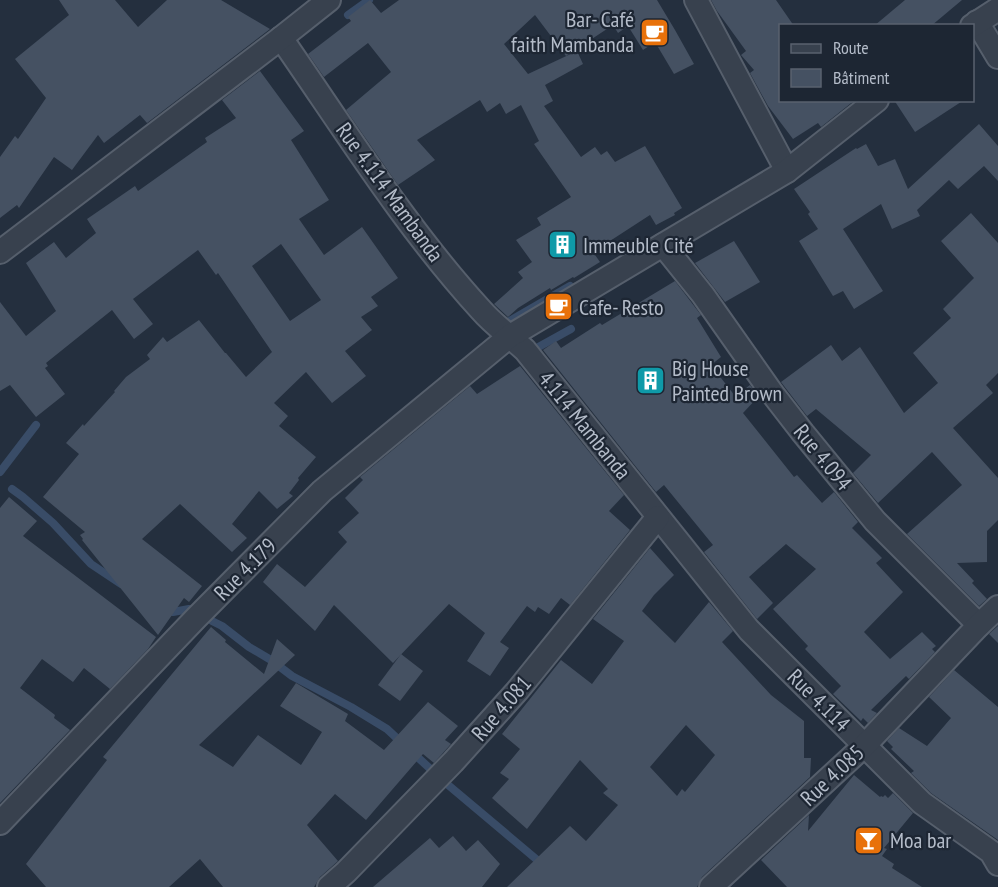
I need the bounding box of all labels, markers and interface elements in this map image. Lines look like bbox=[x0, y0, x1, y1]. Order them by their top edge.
place label: Bar- Café faith Mambanda bbox=[511, 5, 634, 58]
cafe icon: Bar- Café faith Mambanda bbox=[639, 16, 671, 48]
legend bbox=[779, 24, 974, 102]
text: Route bbox=[833, 36, 869, 59]
text: Bâtiment bbox=[833, 66, 890, 89]
street label: Rue 4.114 Mambanda bbox=[330, 117, 450, 267]
building icon: Immeuble Cité bbox=[546, 229, 578, 261]
place label: Immeuble Cité bbox=[583, 231, 694, 259]
cafe icon: Cafe- Resto bbox=[542, 291, 574, 323]
place label: Cafe- Resto bbox=[579, 293, 663, 321]
place label: Big House Painted Brown bbox=[672, 354, 782, 407]
street label: 4.114 Mambanda bbox=[533, 365, 637, 485]
building icon: Big House Painted Brown bbox=[635, 365, 667, 397]
street label: Rue 4.094 bbox=[788, 418, 858, 496]
street label: Rue 4.179 bbox=[208, 532, 282, 606]
street label: Rue 4.114 bbox=[782, 663, 856, 737]
street label: Rue 4.081 bbox=[465, 670, 537, 746]
street label: Rue 4.085 bbox=[794, 738, 870, 812]
bar icon: Moa bar bbox=[853, 824, 885, 856]
place label: Moa bar bbox=[890, 826, 951, 854]

